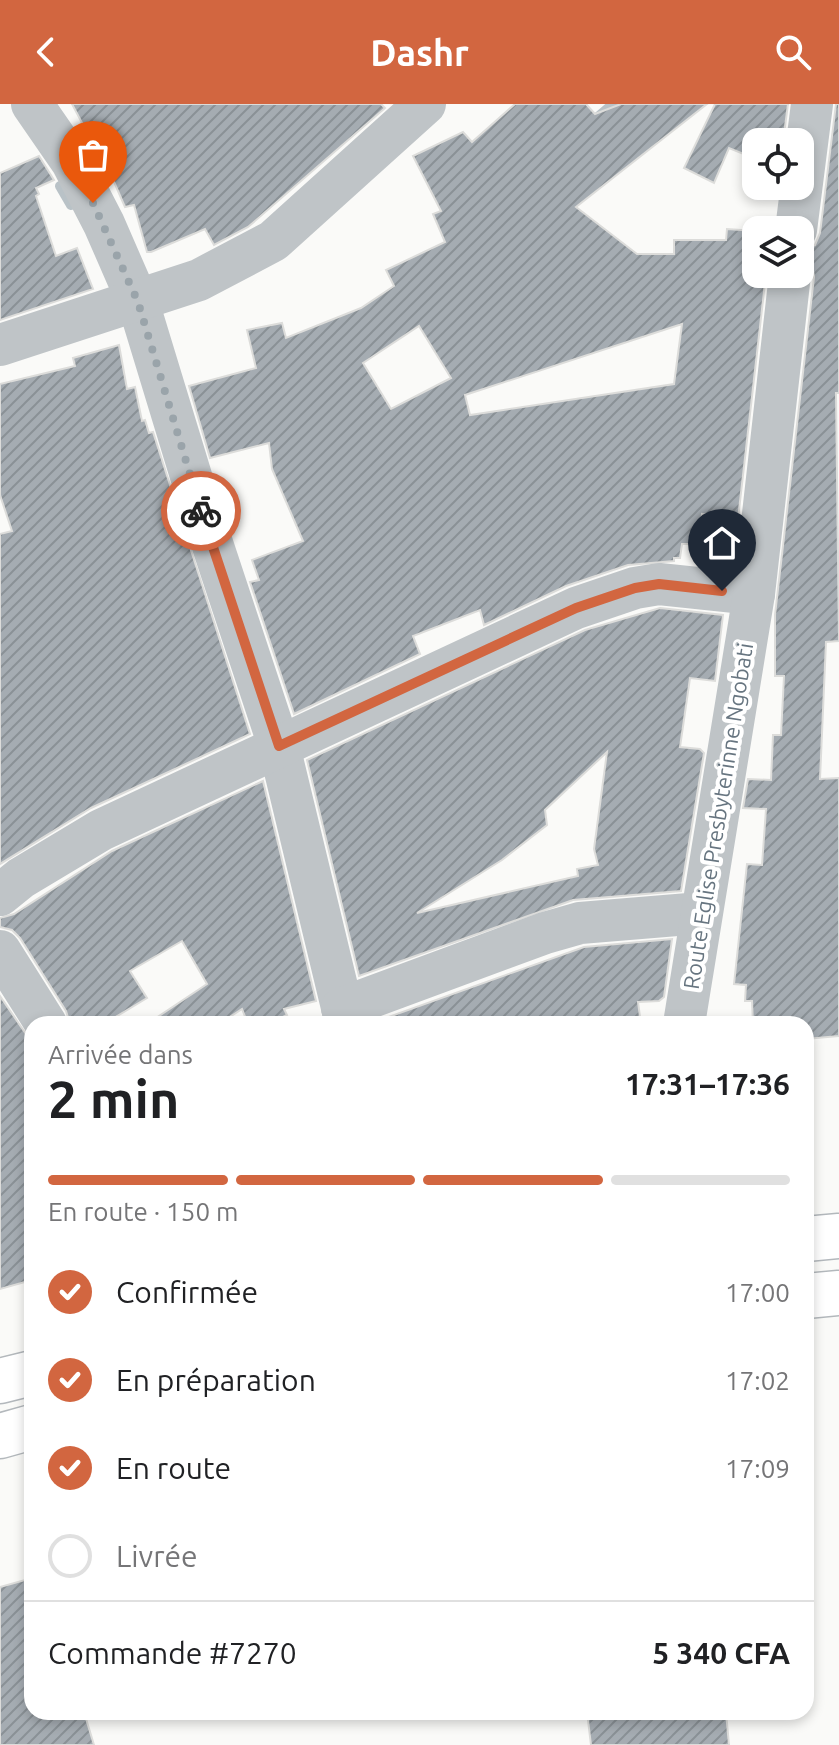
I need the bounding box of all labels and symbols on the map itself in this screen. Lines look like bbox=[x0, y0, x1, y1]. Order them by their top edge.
pin bbox=[59, 121, 127, 203]
courier bbox=[161, 471, 241, 551]
pin bbox=[688, 509, 756, 591]
street label: Route Eglise Presbyterinne Ngobati bbox=[678, 641, 757, 991]

